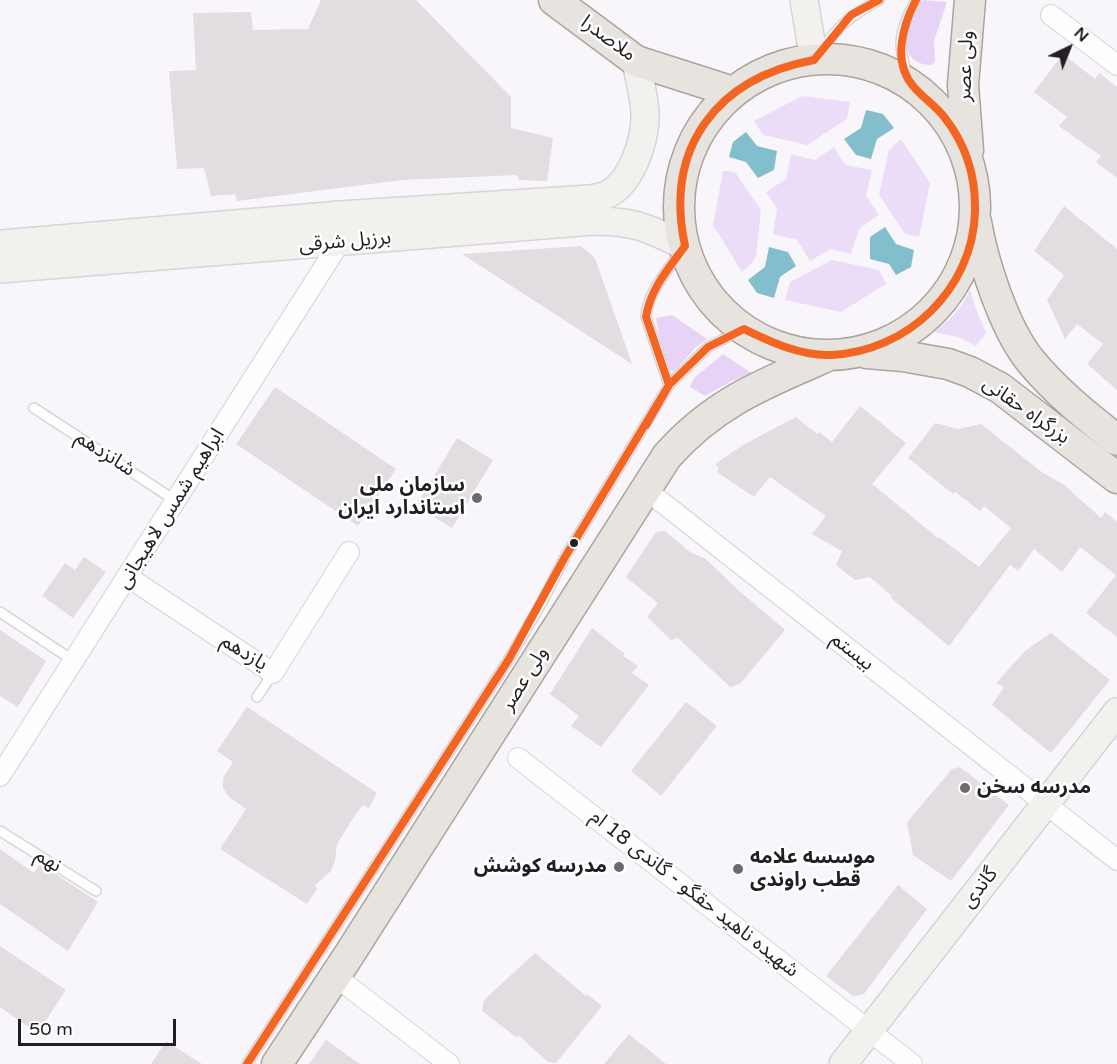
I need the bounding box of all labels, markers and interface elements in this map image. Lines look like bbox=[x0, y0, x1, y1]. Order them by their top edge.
street label: ملاصدرا bbox=[576, 11, 640, 67]
north arrow bbox=[1039, 18, 1099, 78]
text: N bbox=[1070, 23, 1093, 47]
street label: ولی عصر bbox=[953, 30, 979, 102]
street label: برزیل شرقی bbox=[298, 226, 392, 258]
street label: بزرگراه حقانی bbox=[978, 372, 1074, 450]
street label: ابراهیم شمس لاهیجانی bbox=[112, 424, 230, 594]
street label: شانزدهم bbox=[71, 426, 139, 482]
place label: سازمان ملی استاندارد ایران bbox=[338, 474, 465, 521]
marker: سازمان ملی استاندارد ایران bbox=[470, 491, 484, 505]
unlabelled marker bbox=[568, 537, 580, 549]
street label: بیستم bbox=[825, 628, 879, 676]
street label: یازدهم bbox=[216, 629, 272, 677]
street label: ولی عصر bbox=[496, 643, 554, 715]
place label: مدرسه سخن bbox=[977, 776, 1091, 800]
marker: مدرسه سخن bbox=[958, 781, 972, 795]
street label: شهیده ناهید حقگو - گاندی 18 ام bbox=[585, 805, 803, 983]
street label: نهم bbox=[30, 844, 66, 878]
place label: موسسه علامه قطب راوندی bbox=[750, 846, 875, 893]
place label: مدرسه کوشش bbox=[474, 855, 607, 879]
marker: مدرسه کوشش bbox=[612, 860, 626, 874]
marker: موسسه علامه قطب راوندی bbox=[731, 862, 745, 876]
street label: گاندی bbox=[957, 863, 1003, 913]
scale bar bbox=[21, 1007, 178, 1045]
text: 50 m bbox=[29, 1018, 73, 1040]

